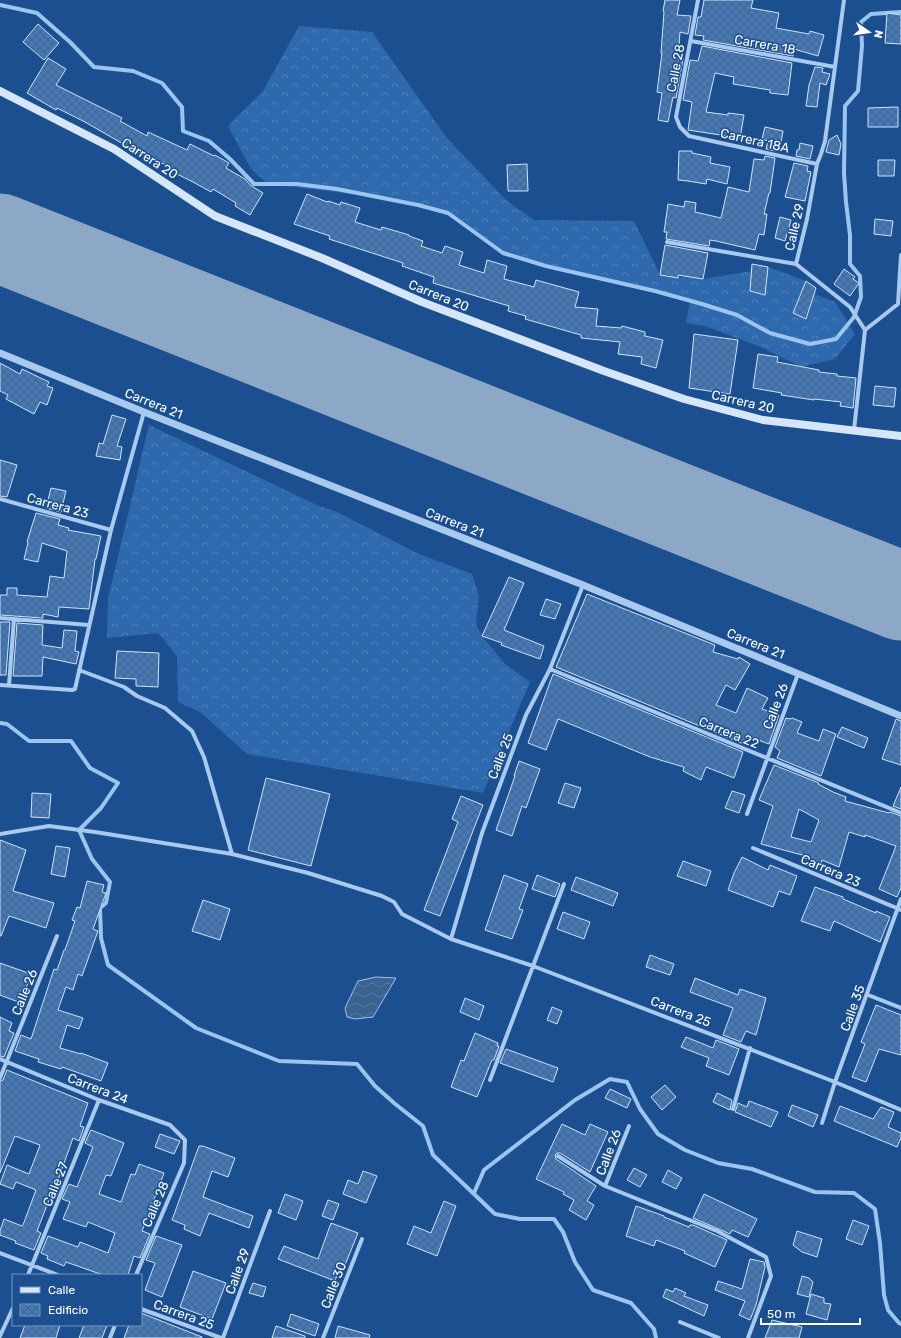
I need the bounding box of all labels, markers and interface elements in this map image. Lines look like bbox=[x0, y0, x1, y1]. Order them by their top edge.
north arrow bbox=[849, 12, 889, 52]
text: N bbox=[871, 29, 885, 40]
street label: Carrera 18 bbox=[733, 32, 797, 57]
street label: Calle 28 bbox=[663, 43, 687, 93]
street label: Carrera 18A bbox=[719, 125, 791, 156]
street label: Carrera 20 bbox=[119, 135, 181, 182]
street label: Calle 29 bbox=[782, 202, 807, 252]
street label: Carrera 20 bbox=[406, 277, 471, 314]
street label: Carrera 21 bbox=[123, 385, 185, 422]
street label: Carrera 20 bbox=[710, 387, 776, 416]
street label: Carrera 23 bbox=[25, 490, 91, 521]
street label: Carrera 21 bbox=[424, 504, 486, 540]
street label: Carrera 21 bbox=[725, 625, 787, 662]
street label: Calle 26 bbox=[760, 681, 791, 731]
street label: Carrera 22 bbox=[697, 714, 761, 751]
street label: Calle 25 bbox=[485, 731, 516, 781]
street label: Carrera 23 bbox=[799, 851, 863, 890]
street label: Calle 26 bbox=[9, 967, 40, 1017]
street label: Calle 35 bbox=[837, 983, 868, 1033]
street label: Carrera 25 bbox=[649, 993, 713, 1030]
street label: Carrera 24 bbox=[65, 1070, 130, 1107]
street label: Calle 26 bbox=[593, 1127, 624, 1177]
street label: Calle 27 bbox=[40, 1159, 71, 1209]
street label: Calle 28 bbox=[139, 1179, 172, 1229]
street label: Calle 29 bbox=[222, 1246, 253, 1296]
street label: Calle 30 bbox=[318, 1260, 349, 1311]
legend bbox=[12, 1274, 142, 1326]
text: Calle bbox=[48, 1283, 75, 1297]
street label: Carrera 25 bbox=[151, 1297, 216, 1332]
scale bar bbox=[761, 1300, 860, 1326]
text: Edificio bbox=[48, 1303, 88, 1317]
text: 50 m bbox=[767, 1307, 795, 1321]

